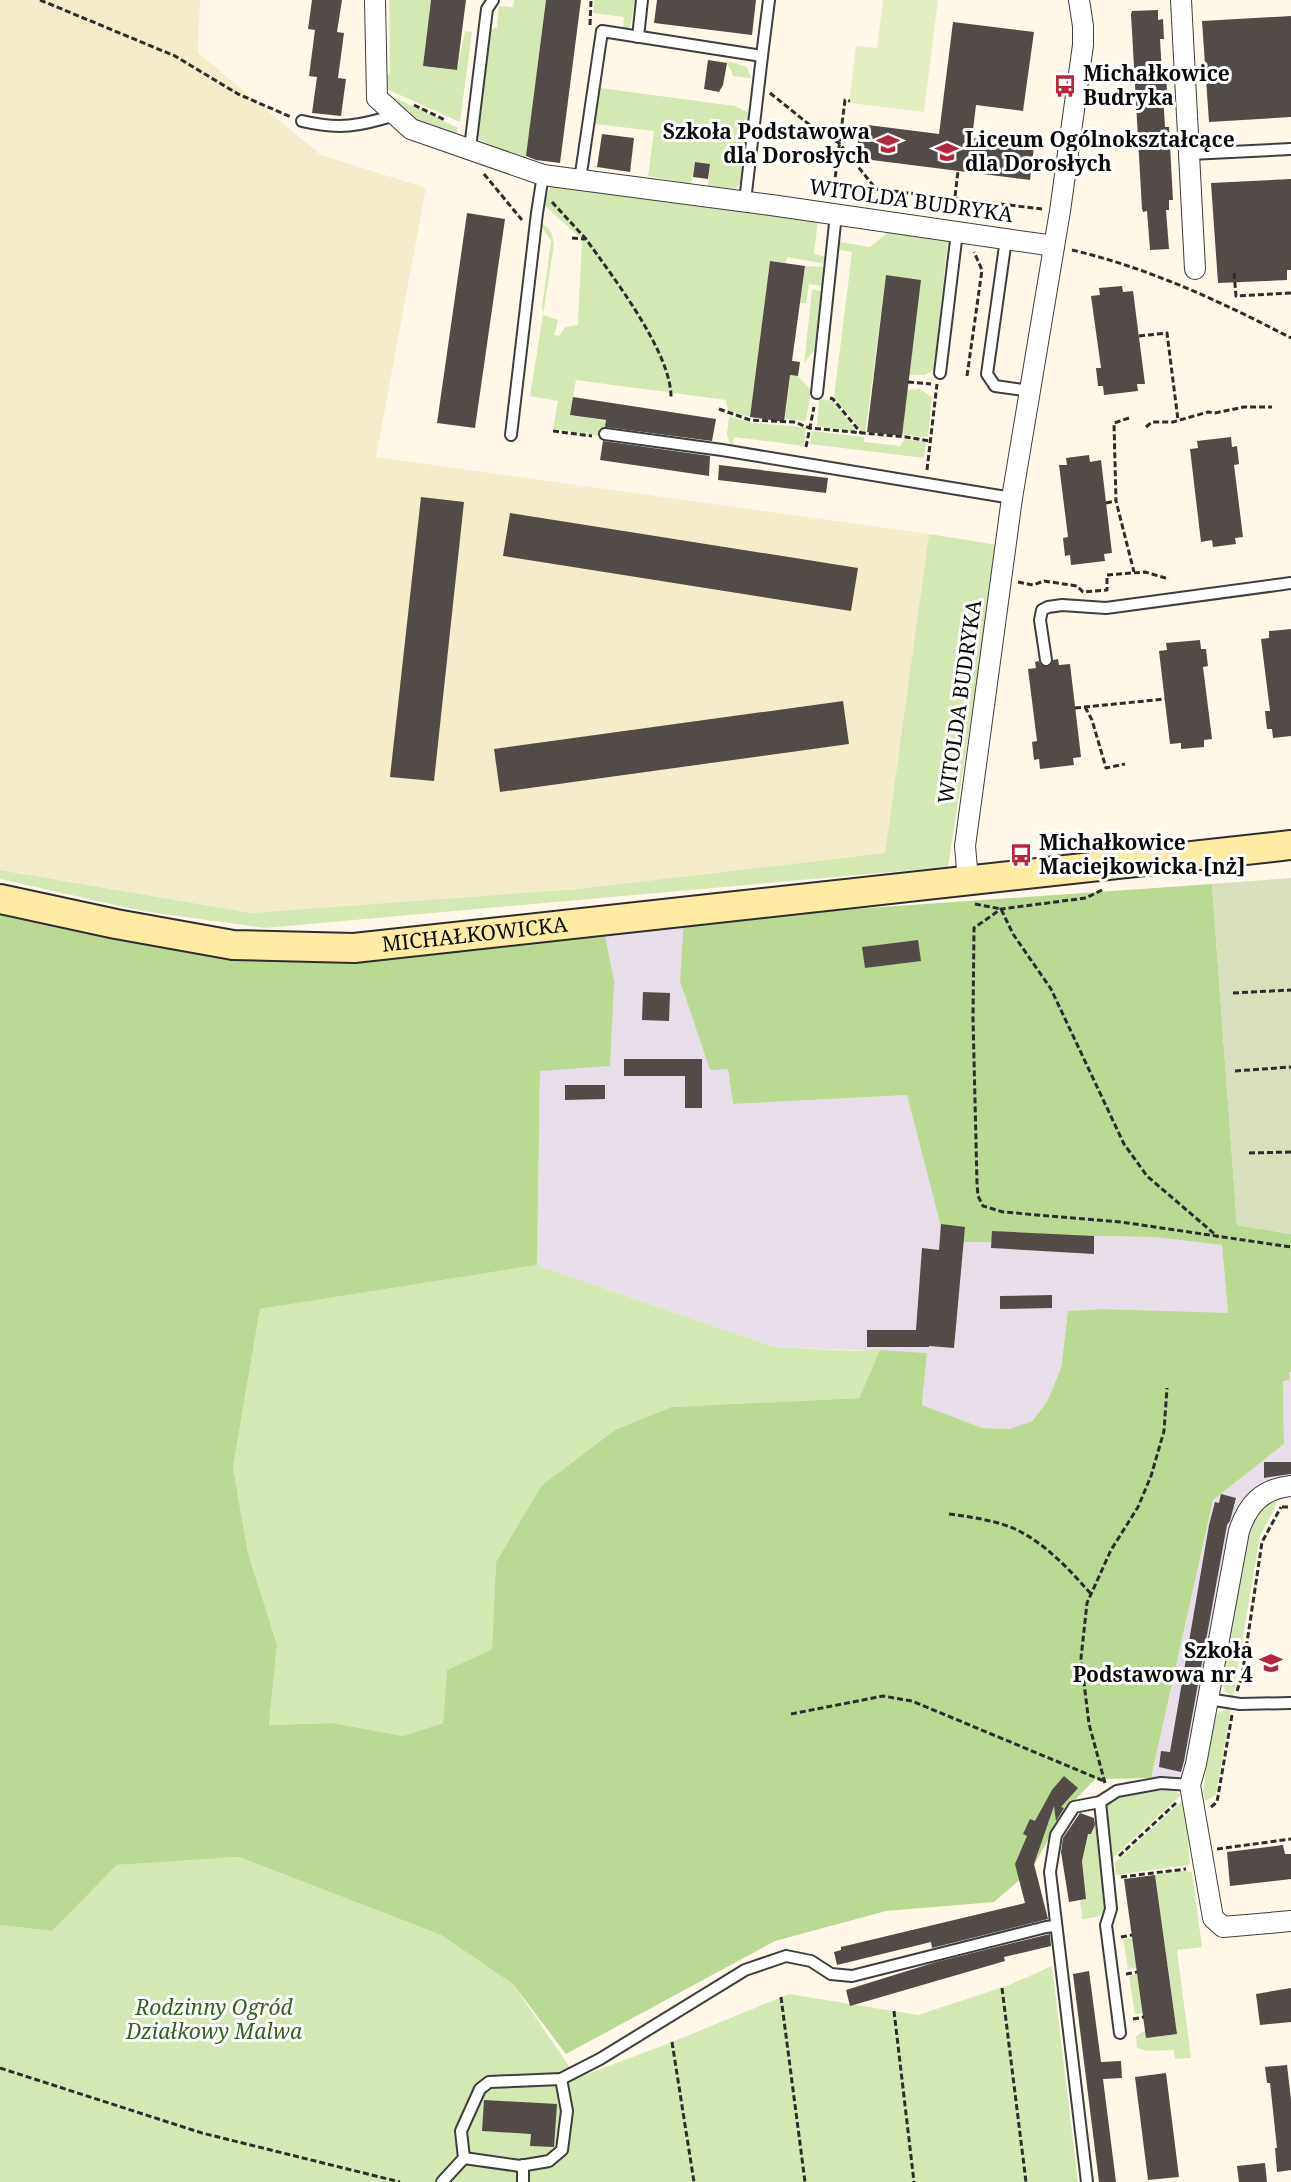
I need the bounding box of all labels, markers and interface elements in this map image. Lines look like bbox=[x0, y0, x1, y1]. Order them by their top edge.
place label: Michałkowice Budryka bbox=[1083, 59, 1230, 111]
bus stop icon: Michałkowice Budryka bbox=[1052, 73, 1078, 99]
place label: Szkoła Podstawowa dla Dorosłych bbox=[663, 117, 870, 169]
place label: Liceum Ogólnokształcące dla Dorosłych bbox=[965, 125, 1235, 177]
school or university icon: Szkoła Podstawowa dla Dorosłych bbox=[875, 131, 901, 157]
school or university icon: Liceum Ogólnokształcące dla Dorosłych bbox=[934, 139, 960, 165]
street label: WITOLDA BUDRYKA bbox=[807, 172, 1015, 228]
street label: WITOLDA BUDRYKA bbox=[931, 598, 987, 806]
place label: Michałkowice Maciejkowicka [nż] bbox=[1039, 828, 1246, 880]
bus stop icon: Michałkowice Maciejkowicka [nż] bbox=[1008, 842, 1034, 868]
street label: MICHAŁKOWICKA bbox=[380, 910, 569, 958]
place label: Szkoła Podstawowa nr 4 bbox=[1073, 1636, 1253, 1688]
school or university icon: Szkoła Podstawowa nr 4 bbox=[1258, 1650, 1284, 1676]
park label: Rodzinny Ogród Działkowy Malwa bbox=[125, 1993, 303, 2045]

